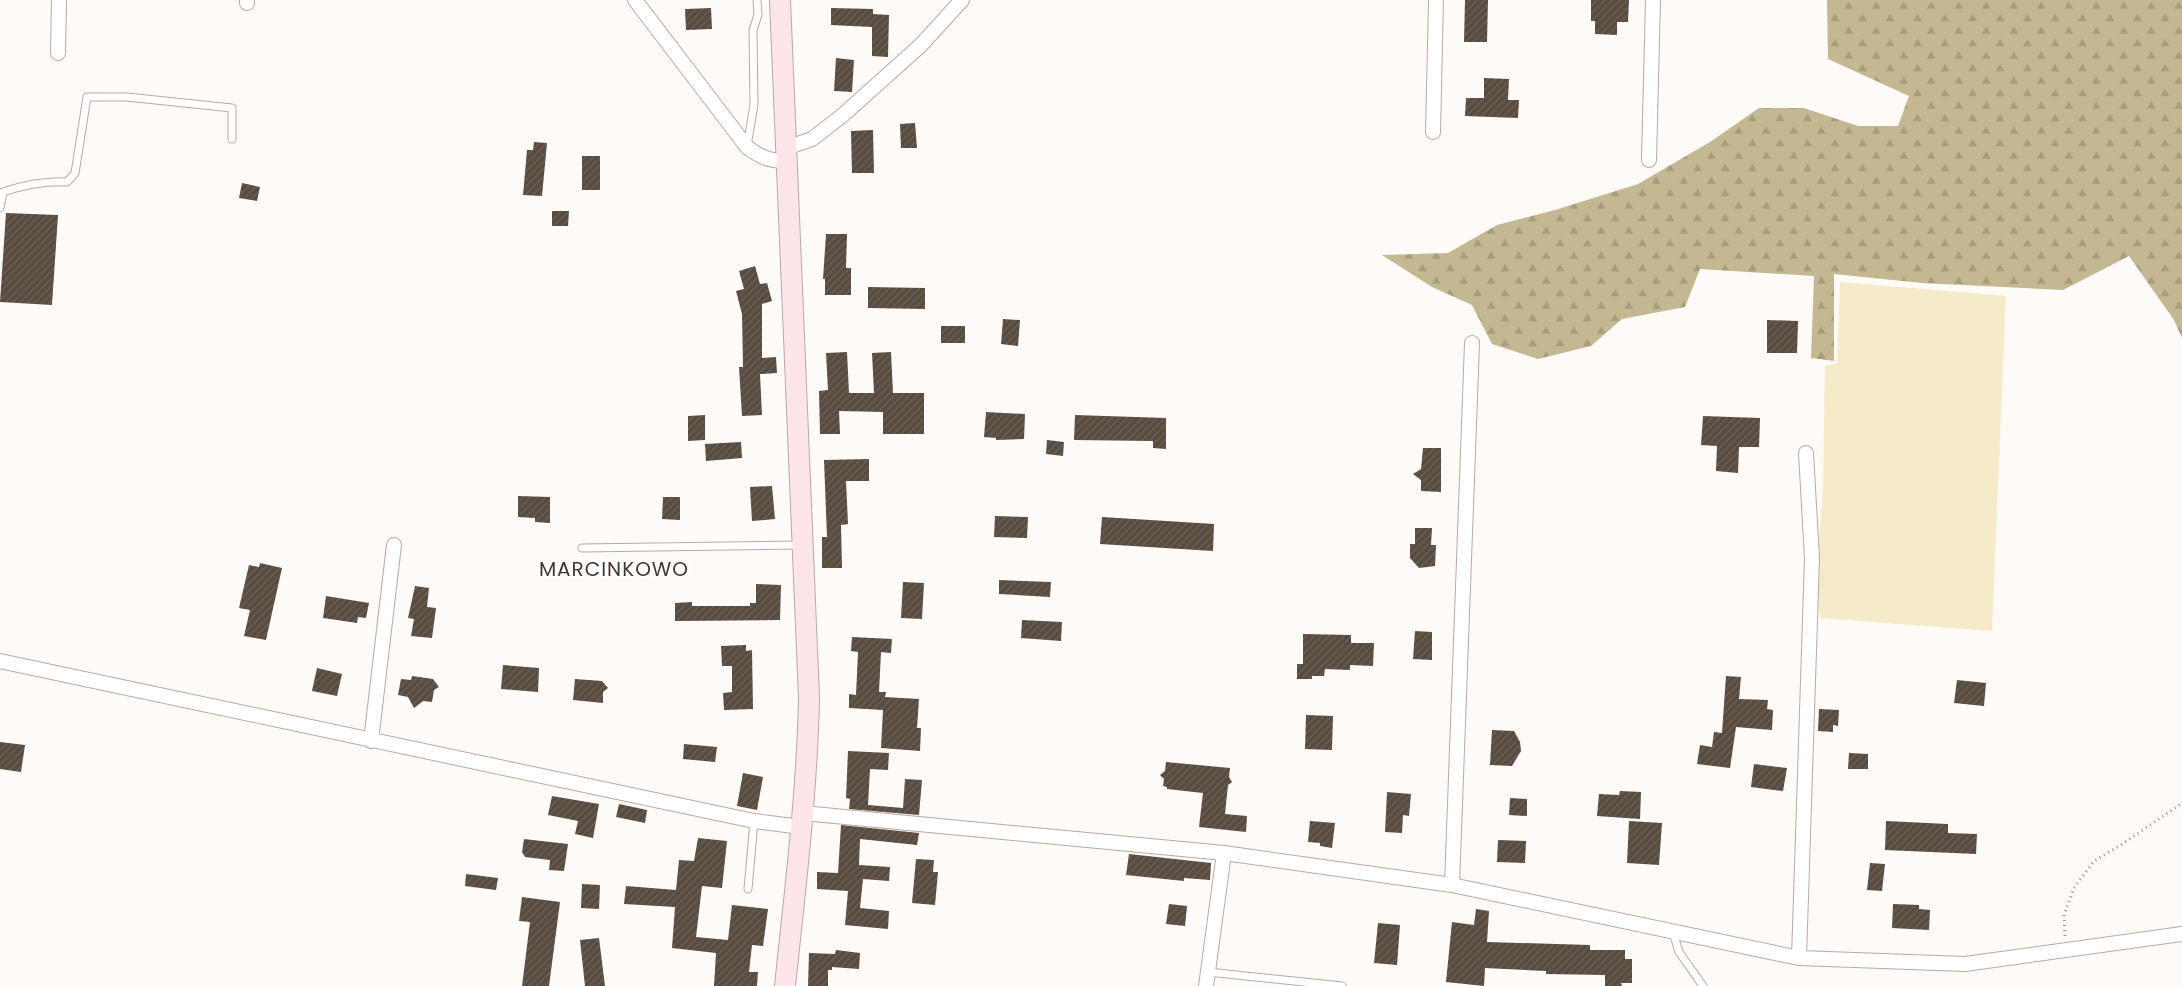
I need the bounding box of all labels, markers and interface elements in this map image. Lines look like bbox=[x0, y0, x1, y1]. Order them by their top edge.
district label: MARCINKOWO bbox=[539, 555, 689, 583]

